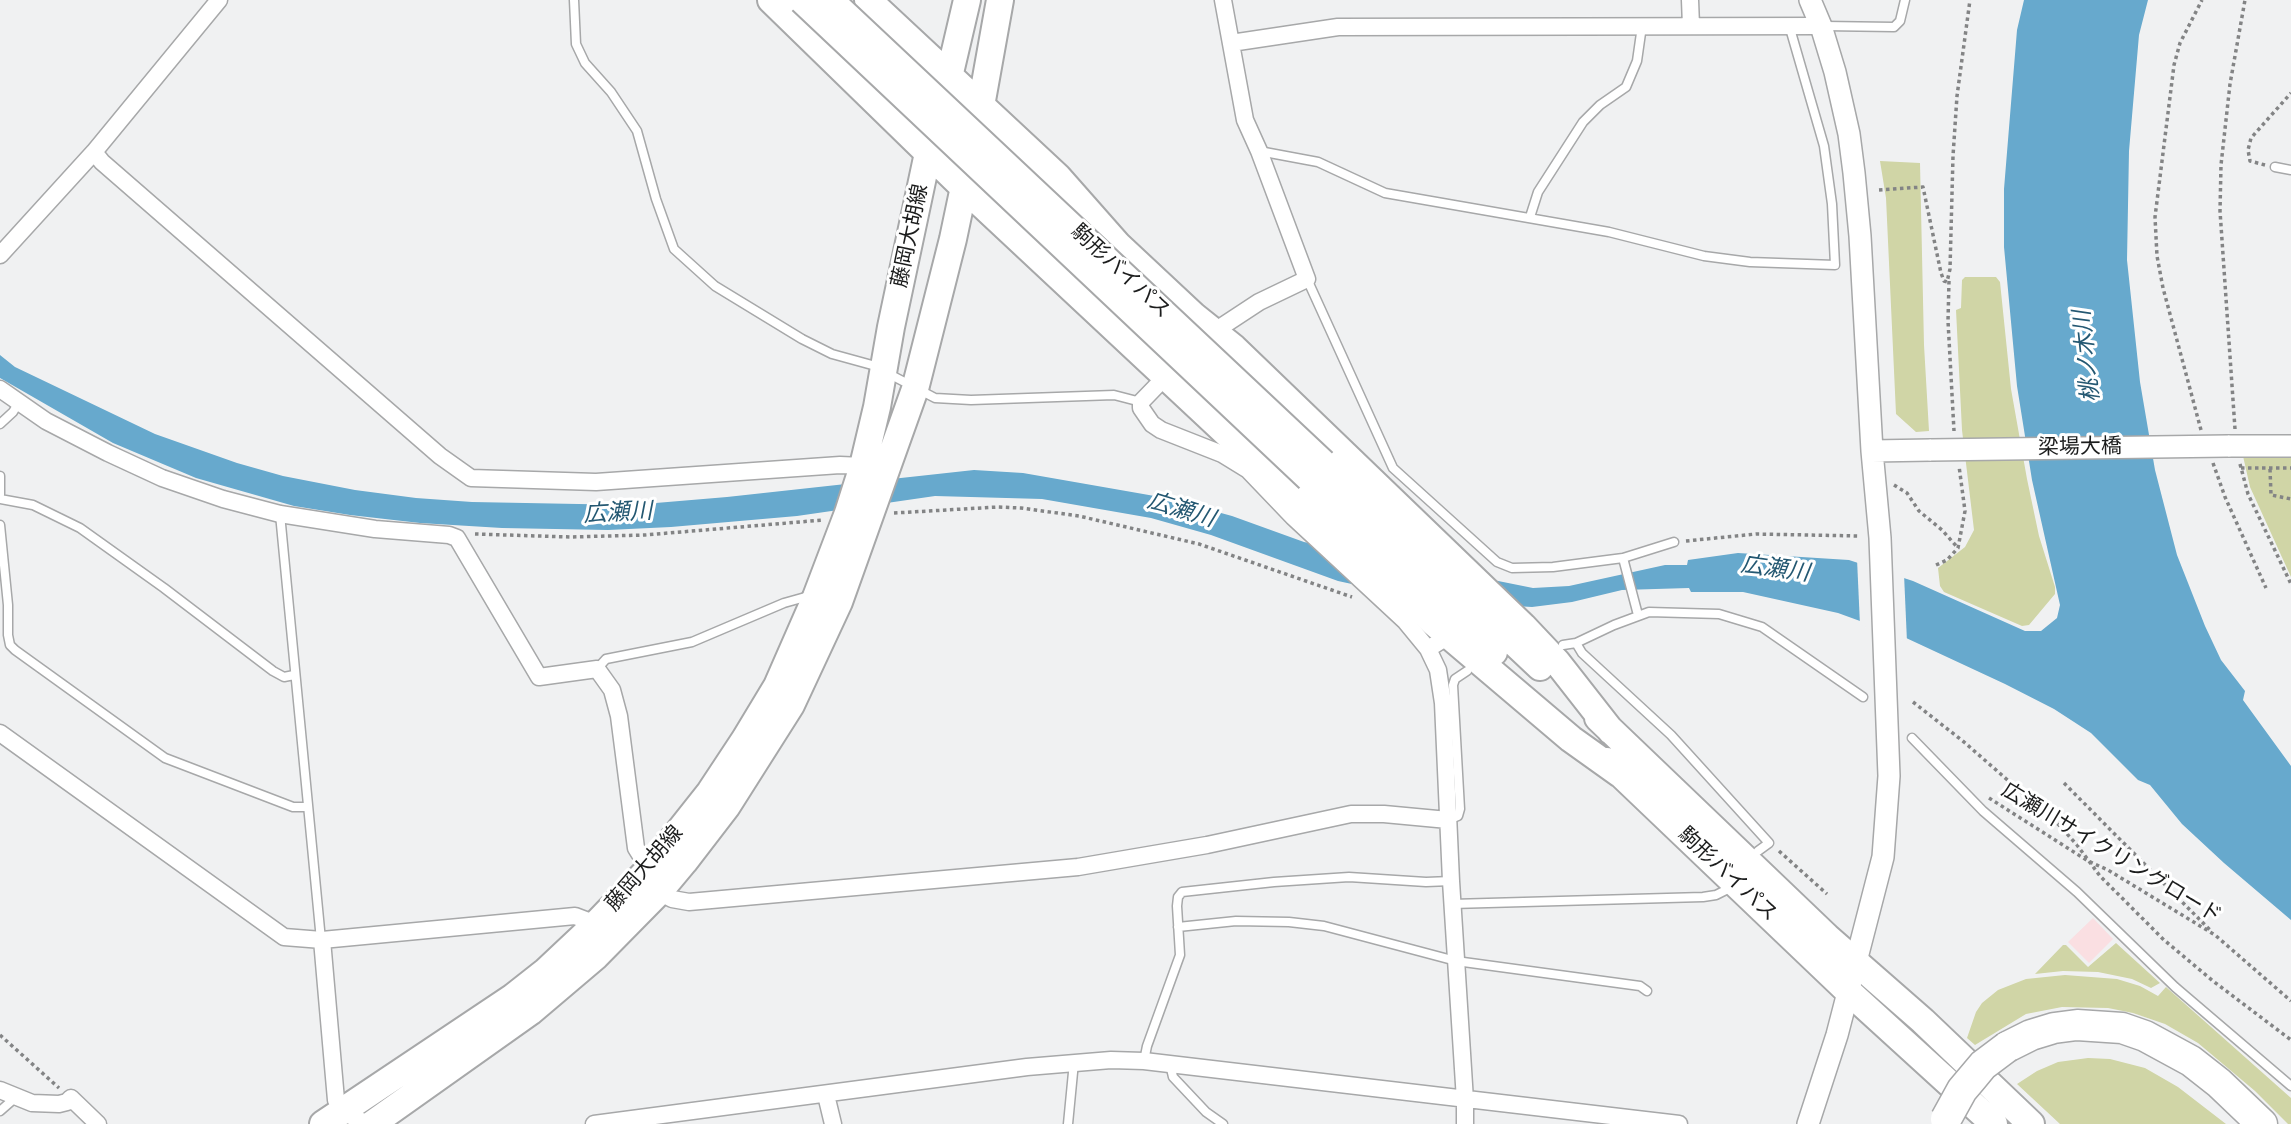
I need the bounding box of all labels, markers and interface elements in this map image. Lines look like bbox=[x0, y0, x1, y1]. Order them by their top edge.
street label: 藤岡大胡線 bbox=[888, 182, 934, 290]
street label: 駒形バイパス bbox=[1065, 220, 1175, 324]
water label: 桃ノ木川 bbox=[2069, 309, 2107, 403]
street label: 梁場大橋 bbox=[2038, 435, 2122, 461]
water label: 広瀬川 bbox=[1144, 488, 1218, 534]
water label: 広瀬川 bbox=[583, 498, 653, 530]
water label: 広瀬川 bbox=[1739, 552, 1811, 588]
street label: 広瀬川サイクリングロード bbox=[1997, 778, 2225, 930]
street label: 藤岡大胡線 bbox=[601, 821, 689, 917]
street label: 駒形バイパス bbox=[1672, 823, 1782, 927]

